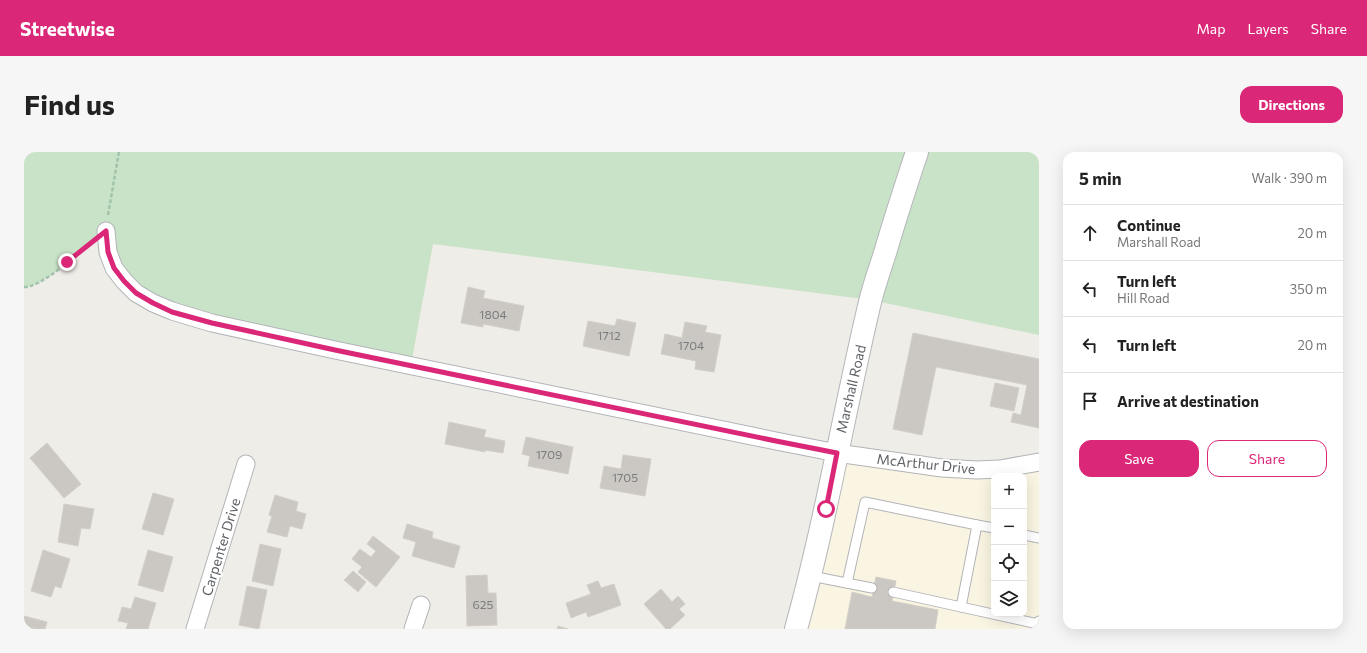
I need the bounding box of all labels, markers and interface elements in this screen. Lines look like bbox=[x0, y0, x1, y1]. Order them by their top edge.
text: Streetwise bbox=[20, 17, 115, 40]
text: Map bbox=[1197, 20, 1225, 37]
text: Layers bbox=[1247, 20, 1289, 37]
text: Share bbox=[1311, 20, 1347, 37]
button: Directions bbox=[1240, 86, 1343, 123]
text: Find us bbox=[24, 87, 115, 121]
text: 5 min bbox=[1079, 168, 1122, 189]
text: Walk · 390 m bbox=[1252, 170, 1327, 186]
text: Continue bbox=[1117, 216, 1181, 234]
icon: ahead bbox=[1079, 222, 1101, 244]
text: 20 m bbox=[1298, 225, 1327, 241]
text: Marshall Road bbox=[1117, 234, 1201, 250]
route end bbox=[58, 253, 76, 271]
text: Turn left bbox=[1117, 272, 1176, 290]
icon: left bbox=[1079, 278, 1101, 300]
text: 350 m bbox=[1290, 281, 1327, 297]
text: Hill Road bbox=[1117, 290, 1170, 306]
house number: 1804 bbox=[479, 307, 507, 321]
house number: 1712 bbox=[597, 328, 621, 342]
icon: left bbox=[1079, 334, 1101, 356]
text: Turn left bbox=[1117, 336, 1176, 354]
text: 20 m bbox=[1298, 337, 1327, 353]
house number: 1704 bbox=[678, 338, 704, 352]
street label: Marshall Road bbox=[832, 343, 869, 435]
icon: arrive bbox=[1079, 390, 1101, 412]
text: Arrive at destination bbox=[1117, 392, 1259, 410]
button: Save bbox=[1079, 440, 1199, 477]
button: Share bbox=[1207, 440, 1327, 477]
house number: 1709 bbox=[536, 447, 562, 461]
street label: McArthur Drive bbox=[876, 450, 976, 477]
house number: 1705 bbox=[612, 470, 638, 484]
map controls bbox=[991, 473, 1027, 617]
button: + bbox=[991, 473, 1027, 509]
street label: Carpenter Drive bbox=[198, 496, 243, 598]
route start bbox=[817, 500, 835, 518]
button: − bbox=[991, 509, 1027, 545]
button: locate bbox=[991, 545, 1027, 581]
button: layers bbox=[991, 581, 1027, 617]
house number: 625 bbox=[473, 597, 493, 611]

